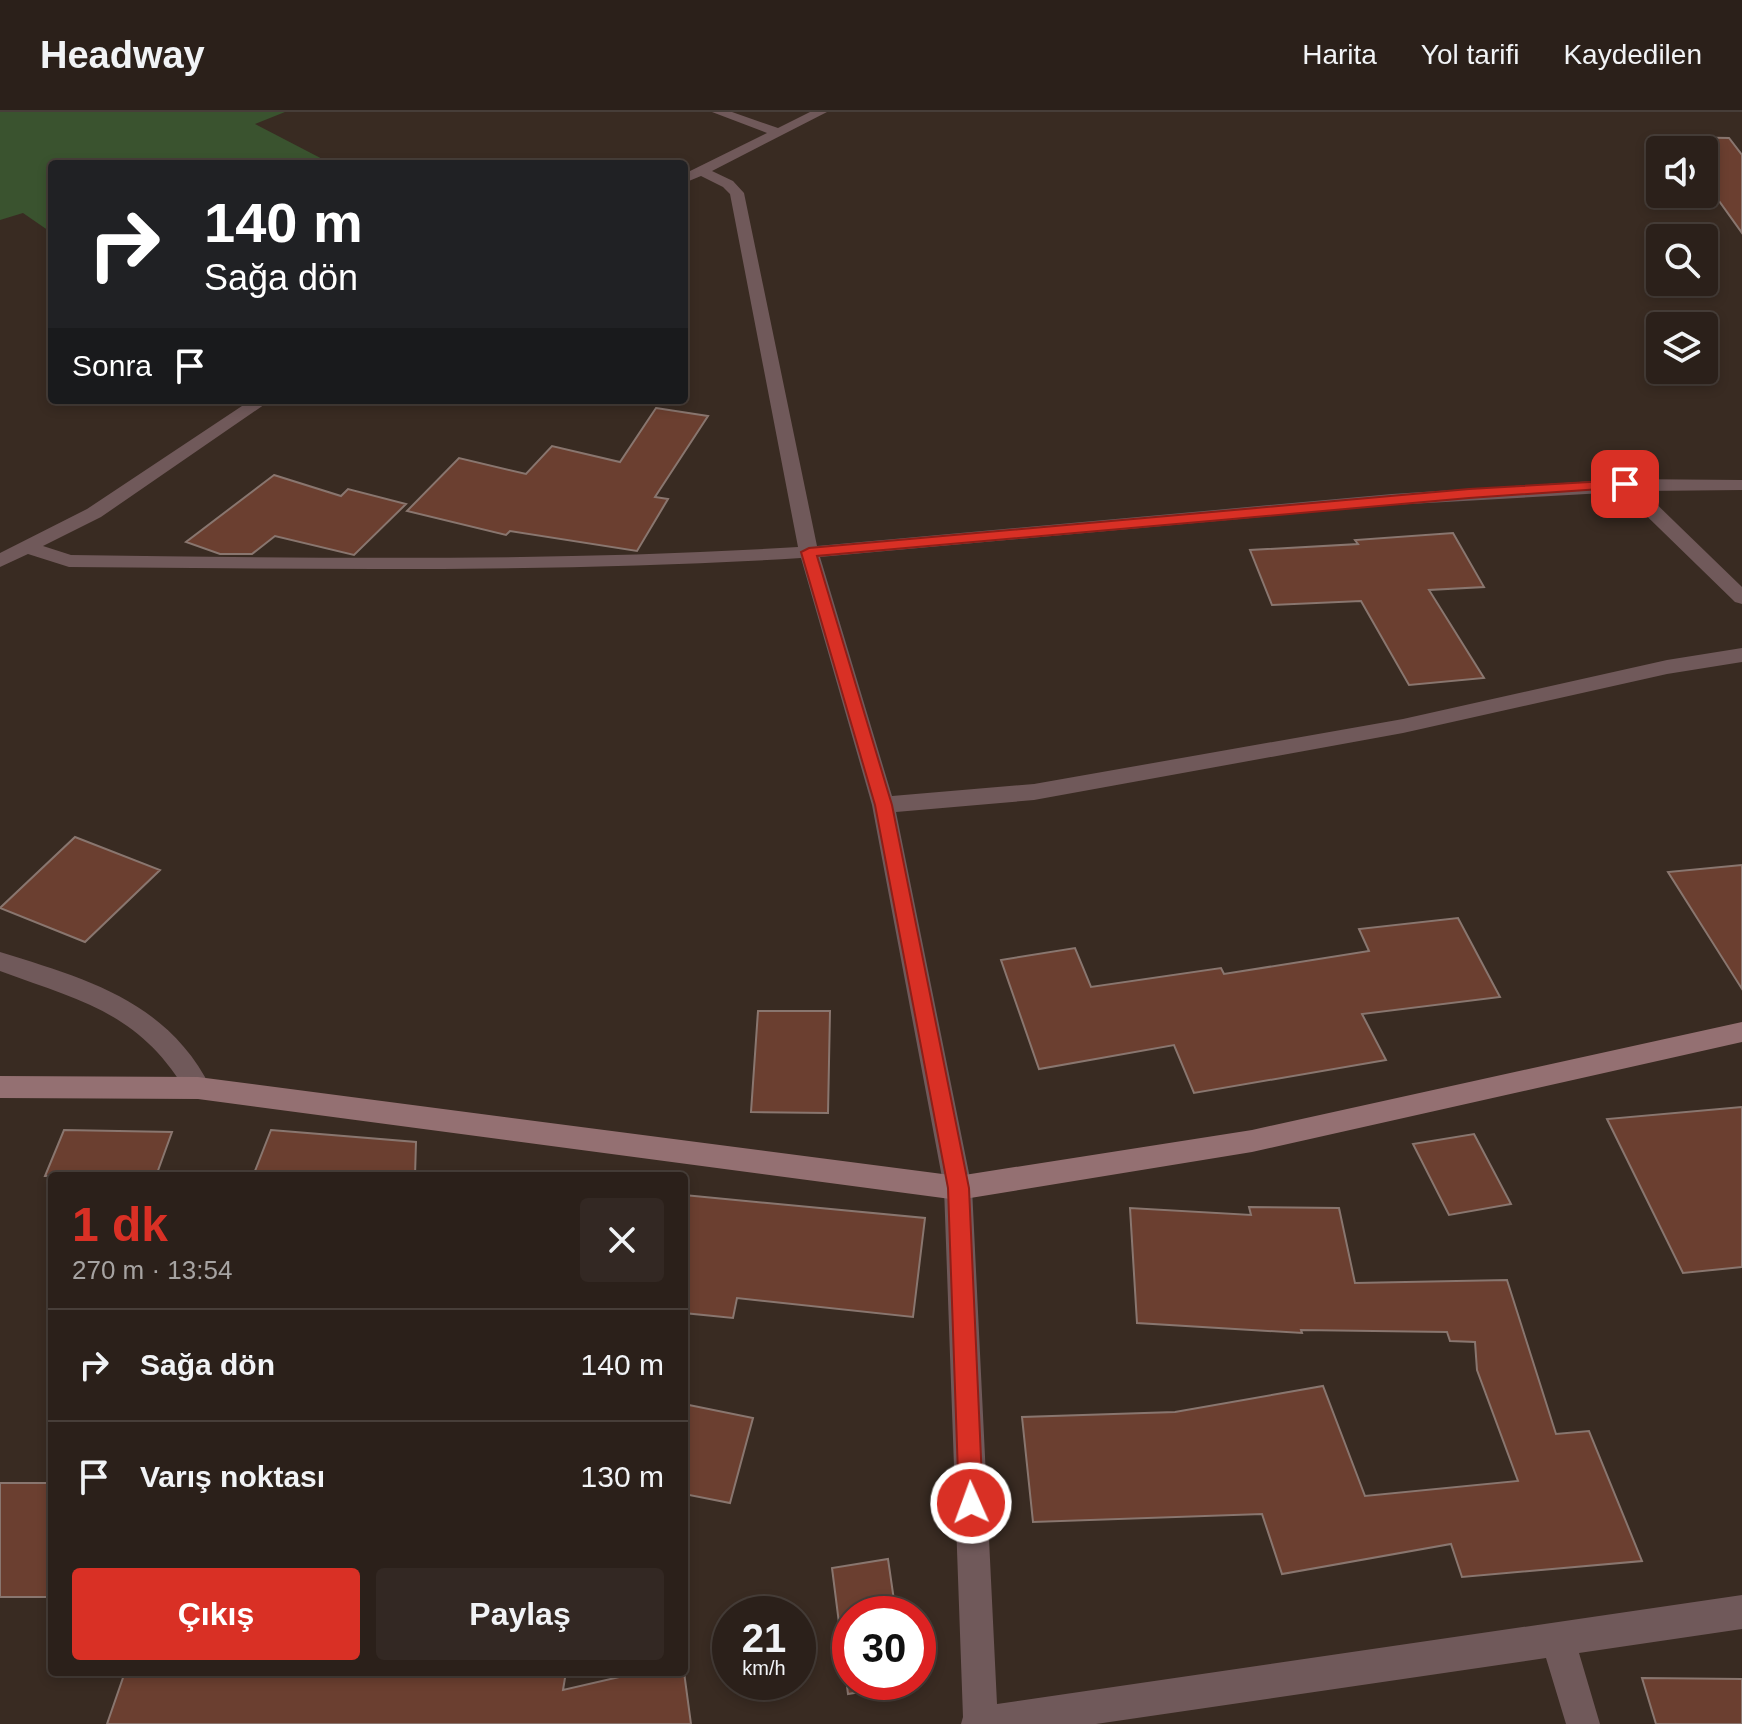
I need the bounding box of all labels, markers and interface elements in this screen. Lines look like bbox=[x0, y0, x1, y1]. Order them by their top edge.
text: Headway bbox=[40, 34, 205, 76]
text: Harita bbox=[1302, 39, 1377, 70]
text: Yol tarifi bbox=[1421, 39, 1519, 70]
text: Kaydedilen bbox=[1563, 39, 1702, 70]
map controls bbox=[1646, 136, 1718, 384]
button: sound bbox=[1646, 136, 1718, 208]
text: 140 m bbox=[204, 191, 363, 254]
icon: right bbox=[72, 192, 176, 296]
button: search bbox=[1646, 224, 1718, 296]
text: Sağa dön bbox=[204, 257, 358, 298]
button: layers bbox=[1646, 312, 1718, 384]
icon: arrive bbox=[168, 344, 212, 388]
text: Sonra bbox=[72, 349, 152, 382]
pin bbox=[1591, 450, 1659, 518]
icon: arrive bbox=[1603, 462, 1647, 506]
text: 1 dk bbox=[72, 1198, 168, 1251]
button: close bbox=[580, 1198, 664, 1282]
text: 270 m · 13:54 bbox=[72, 1255, 232, 1285]
icon: right bbox=[72, 1343, 116, 1387]
text: Sağa dön bbox=[140, 1348, 275, 1381]
text: 140 m bbox=[581, 1348, 664, 1381]
icon: arrive bbox=[72, 1455, 116, 1499]
text: Varış noktası bbox=[140, 1460, 325, 1493]
text: 130 m bbox=[581, 1460, 664, 1493]
position arrow bbox=[929, 1461, 1013, 1545]
button: Çıkış bbox=[72, 1568, 360, 1660]
button: Paylaş bbox=[376, 1568, 664, 1660]
speed limit sign: 30 bbox=[832, 1596, 936, 1700]
text: 21 bbox=[742, 1616, 786, 1660]
text: km/h bbox=[742, 1657, 786, 1679]

